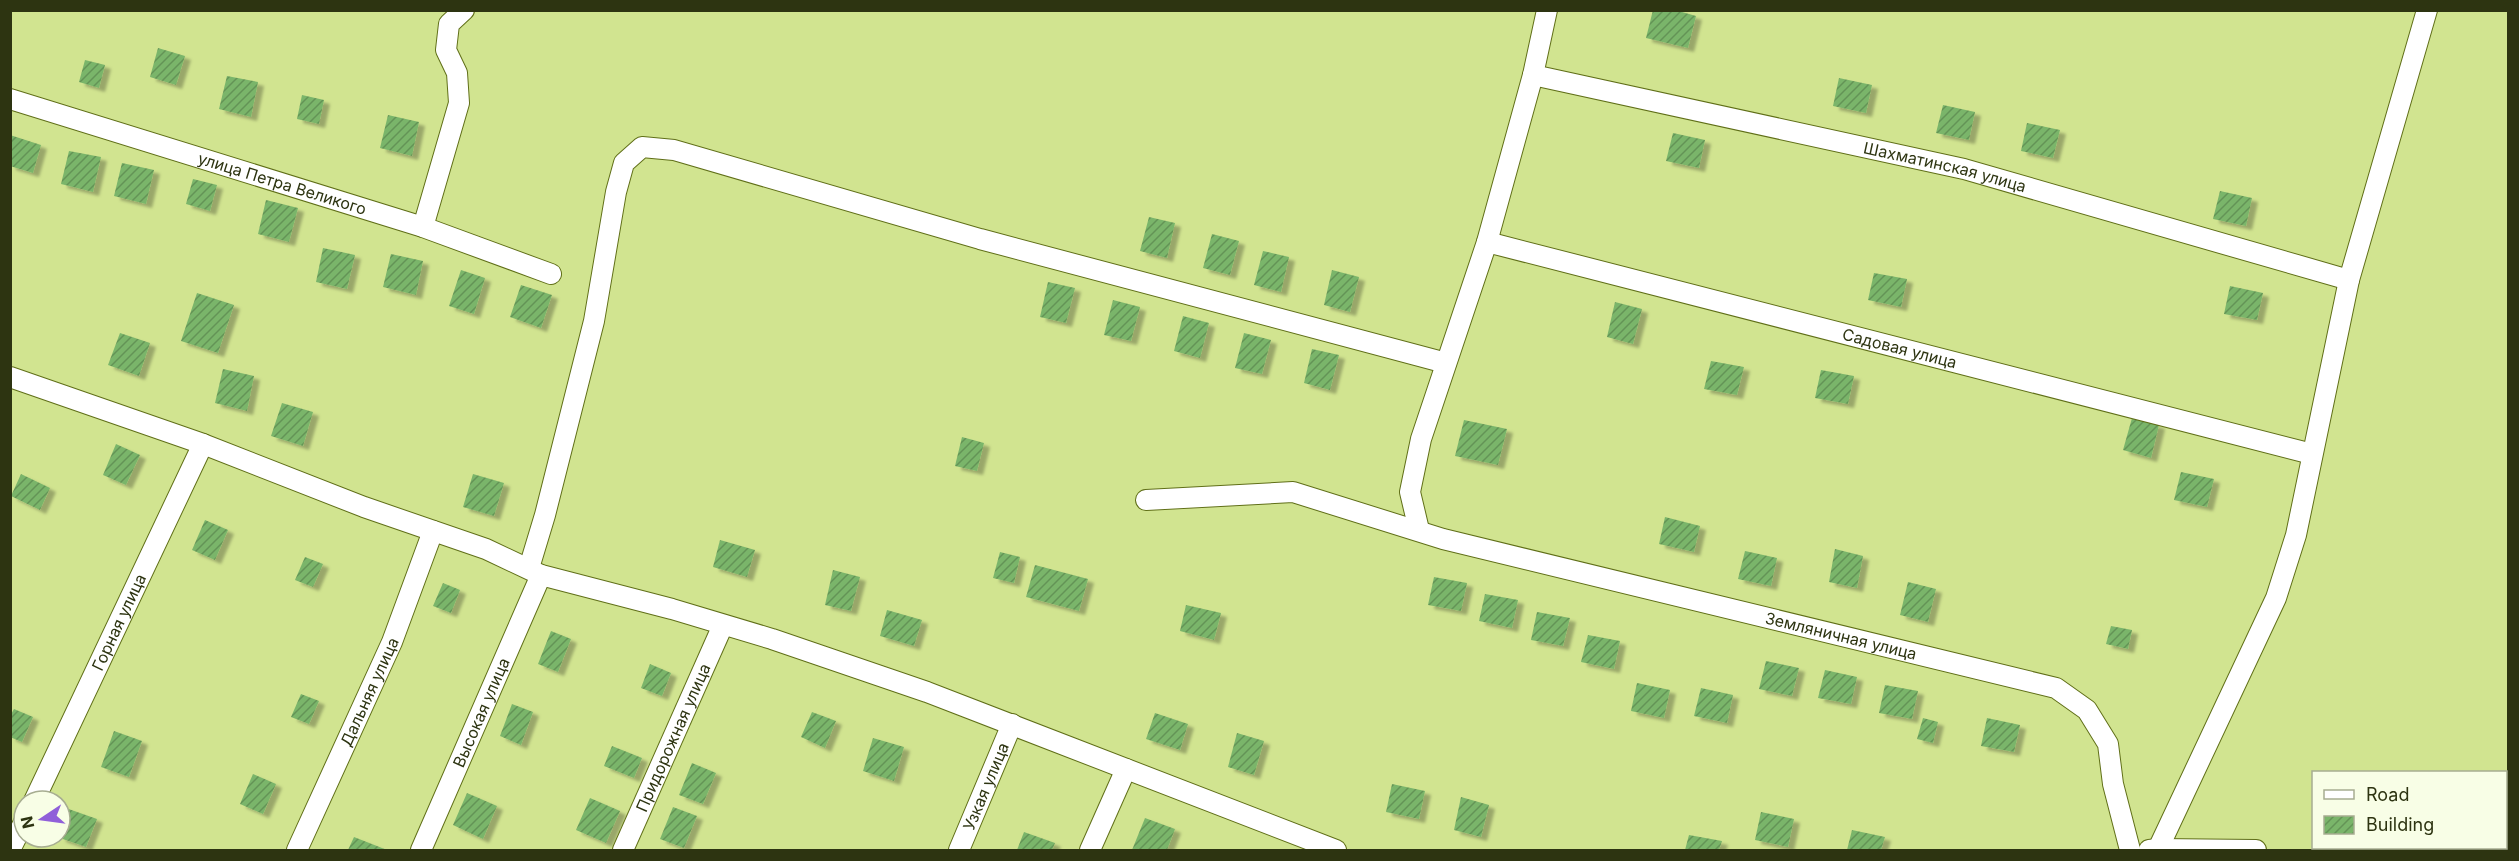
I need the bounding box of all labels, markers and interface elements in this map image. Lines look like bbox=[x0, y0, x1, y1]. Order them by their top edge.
street label: Шахматинская улица bbox=[1862, 137, 2028, 196]
street label: улица Петра Великого bbox=[196, 148, 369, 219]
street label: Садовая улица bbox=[1840, 324, 1959, 372]
street label: Горная улица bbox=[87, 570, 150, 674]
street label: Земляничная улица bbox=[1763, 608, 1919, 664]
street label: Дальняя улица bbox=[336, 634, 403, 749]
street label: Высокая улица bbox=[448, 655, 514, 770]
street label: Придорожная улица bbox=[631, 660, 715, 815]
street label: Узкая улица bbox=[958, 740, 1013, 833]
legend bbox=[2312, 771, 2507, 849]
text: Road bbox=[2366, 784, 2409, 805]
north arrow bbox=[12, 789, 72, 849]
text: N bbox=[16, 814, 39, 831]
text: Building bbox=[2366, 814, 2434, 835]

